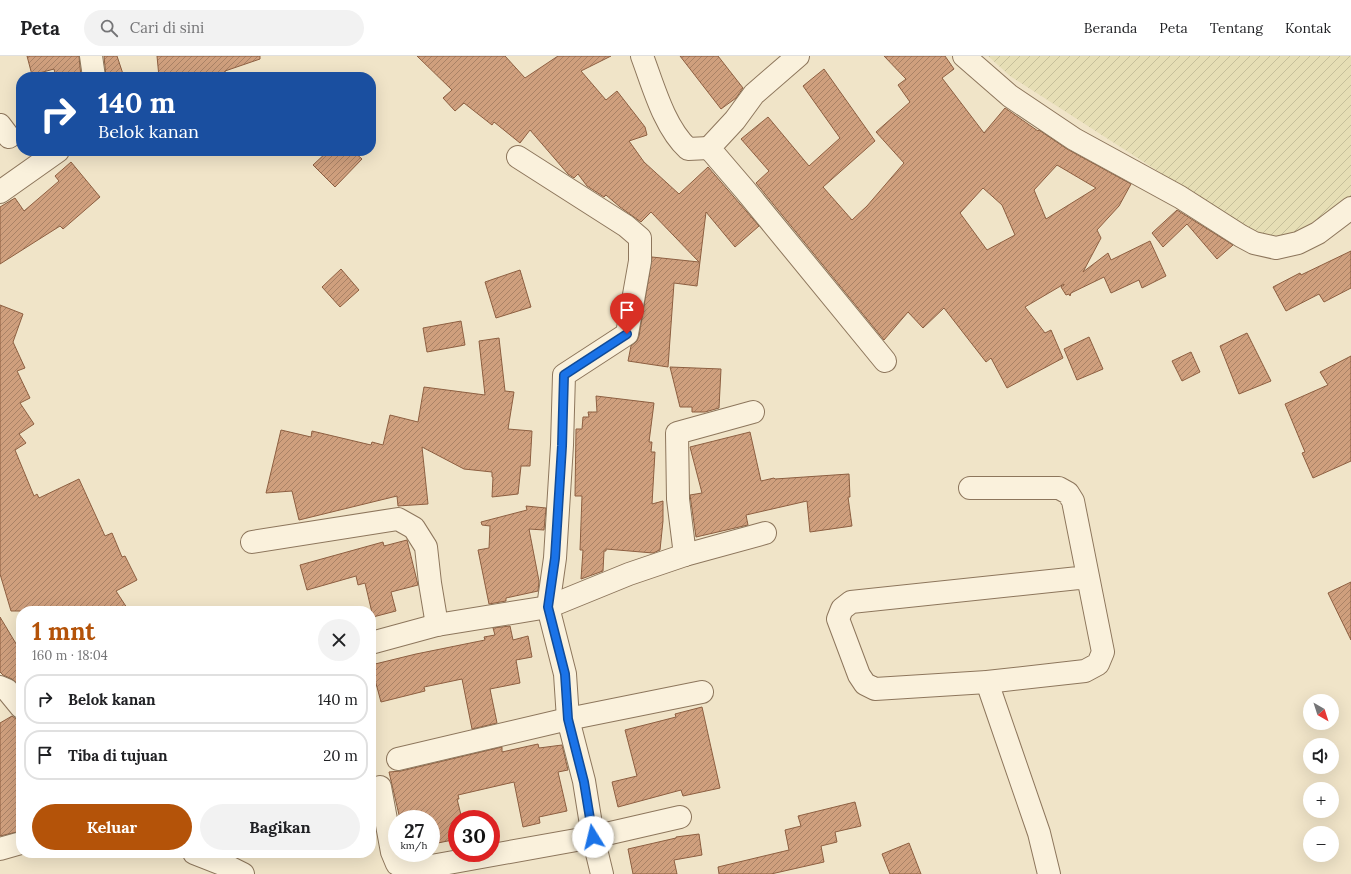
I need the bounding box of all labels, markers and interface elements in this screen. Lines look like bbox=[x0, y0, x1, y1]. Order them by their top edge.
search box bbox=[84, 10, 364, 46]
text: Peta bbox=[20, 16, 60, 40]
icon: search bbox=[98, 17, 120, 39]
text: Cari di sini bbox=[130, 18, 204, 37]
text: Beranda bbox=[1084, 19, 1137, 37]
text: Peta bbox=[1159, 19, 1188, 37]
text: Tentang bbox=[1210, 19, 1263, 37]
text: Kontak bbox=[1285, 19, 1331, 37]
text: 140 m bbox=[98, 85, 176, 121]
icon: right bbox=[32, 88, 84, 140]
text: Belok kanan bbox=[98, 120, 199, 143]
pin bbox=[610, 293, 644, 334]
icon: arrive bbox=[616, 299, 638, 321]
text: 1 mnt bbox=[32, 616, 95, 647]
button: close bbox=[318, 619, 360, 661]
text: 160 m · 18:04 bbox=[32, 647, 108, 664]
icon: right bbox=[34, 688, 56, 710]
text: Belok kanan bbox=[68, 690, 156, 709]
text: 140 m bbox=[318, 690, 358, 709]
north arrow bbox=[1303, 694, 1339, 730]
map controls bbox=[1303, 694, 1339, 862]
button: sound bbox=[1303, 738, 1339, 774]
icon: arrive bbox=[34, 744, 56, 766]
text: Tiba di tujuan bbox=[68, 746, 167, 765]
text: 20 m bbox=[323, 746, 358, 765]
button: + bbox=[1303, 782, 1339, 818]
button: Keluar bbox=[32, 804, 192, 850]
button: Bagikan bbox=[200, 804, 360, 850]
speed limit sign: 30 bbox=[448, 810, 500, 862]
position arrow bbox=[572, 816, 614, 858]
text: 27 bbox=[404, 818, 424, 843]
button: − bbox=[1303, 826, 1339, 862]
text: km/h bbox=[400, 839, 428, 852]

